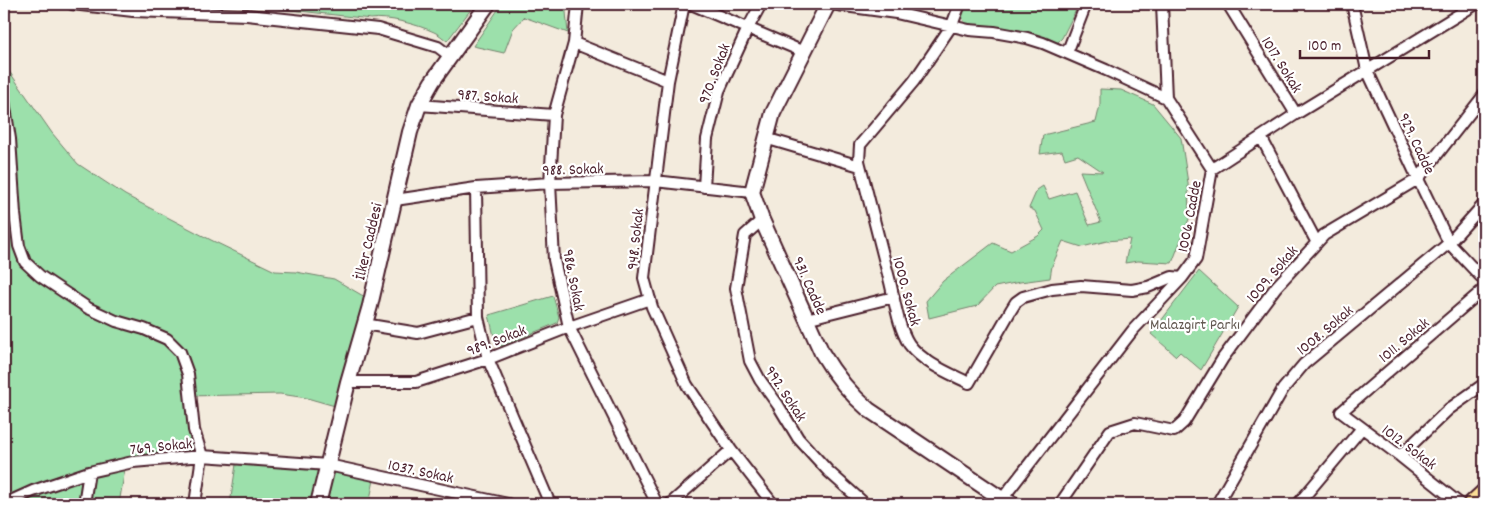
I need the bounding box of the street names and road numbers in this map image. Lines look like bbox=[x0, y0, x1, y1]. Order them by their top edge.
street label: 1017. Sokak bbox=[1254, 33, 1307, 98]
street label: 970. Sokak bbox=[693, 40, 737, 108]
street label: 987. Sokak bbox=[457, 84, 519, 111]
street label: 929. Cadde bbox=[1391, 110, 1440, 179]
street label: 988. Sokak bbox=[542, 158, 604, 183]
street label: 1006. Cadde bbox=[1172, 179, 1209, 254]
street label: İlker Caddesi bbox=[349, 201, 389, 282]
street label: 948. Sokak bbox=[622, 207, 651, 271]
street label: 1009. Sokak bbox=[1241, 241, 1304, 308]
street label: 986. Sokak bbox=[555, 247, 590, 313]
street label: 931. Cadde bbox=[786, 253, 832, 319]
street label: 1000. Sokak bbox=[885, 254, 926, 329]
street label: 1008. Sokak bbox=[1292, 300, 1359, 362]
street label: 1011. Sokak bbox=[1374, 313, 1435, 369]
street label: 989. Sokak bbox=[464, 319, 530, 363]
street label: 992. Sokak bbox=[758, 362, 812, 427]
street label: 1012. Sokak bbox=[1376, 420, 1441, 476]
street label: 769. Sokak bbox=[129, 433, 194, 462]
street label: 1037. Sokak bbox=[386, 454, 455, 491]

